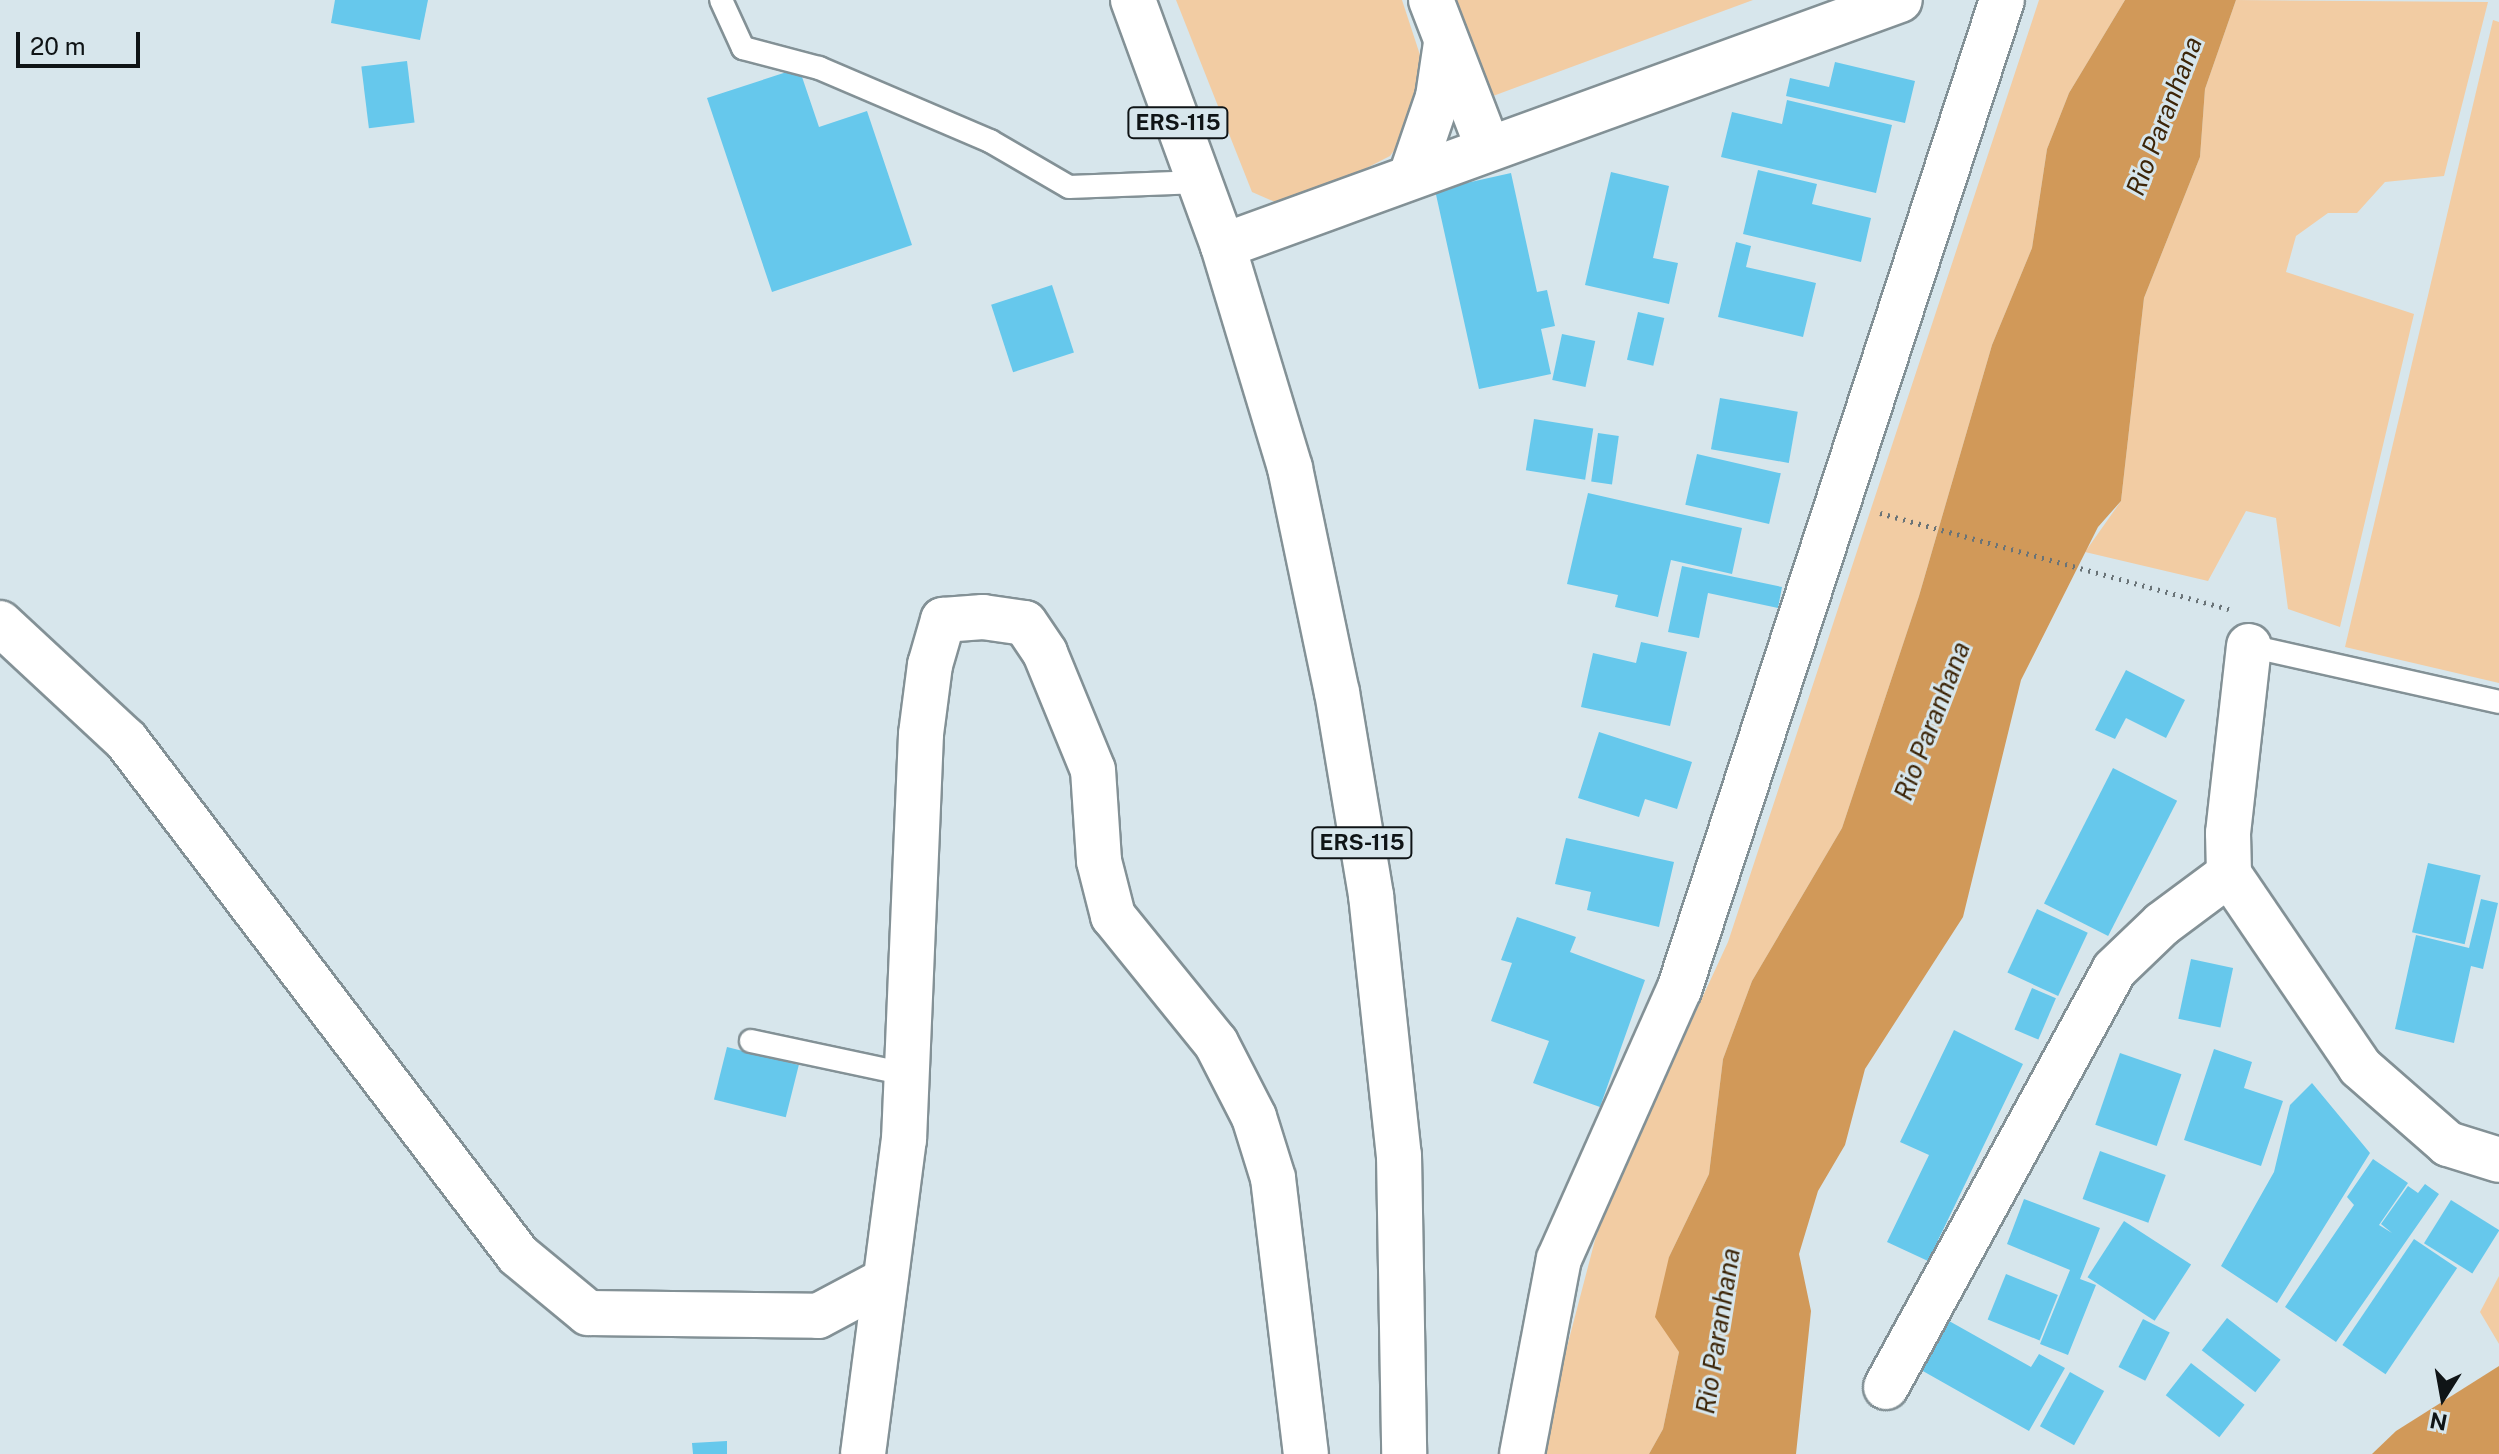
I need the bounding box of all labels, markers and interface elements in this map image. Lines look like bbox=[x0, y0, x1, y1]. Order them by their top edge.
scale bar bbox=[20, 16, 144, 66]
text: 20 m bbox=[30, 32, 86, 60]
water label: Rio Paranhana bbox=[2119, 32, 2209, 200]
road number: ERS-115 bbox=[1126, 105, 1230, 141]
water label: Rio Paranhana bbox=[1887, 637, 1977, 805]
road number: ERS-115 bbox=[1310, 825, 1414, 861]
water label: Rio Paranhana bbox=[1689, 1246, 1747, 1416]
north arrow bbox=[2403, 1358, 2483, 1438]
text: N bbox=[2427, 1407, 2449, 1436]

